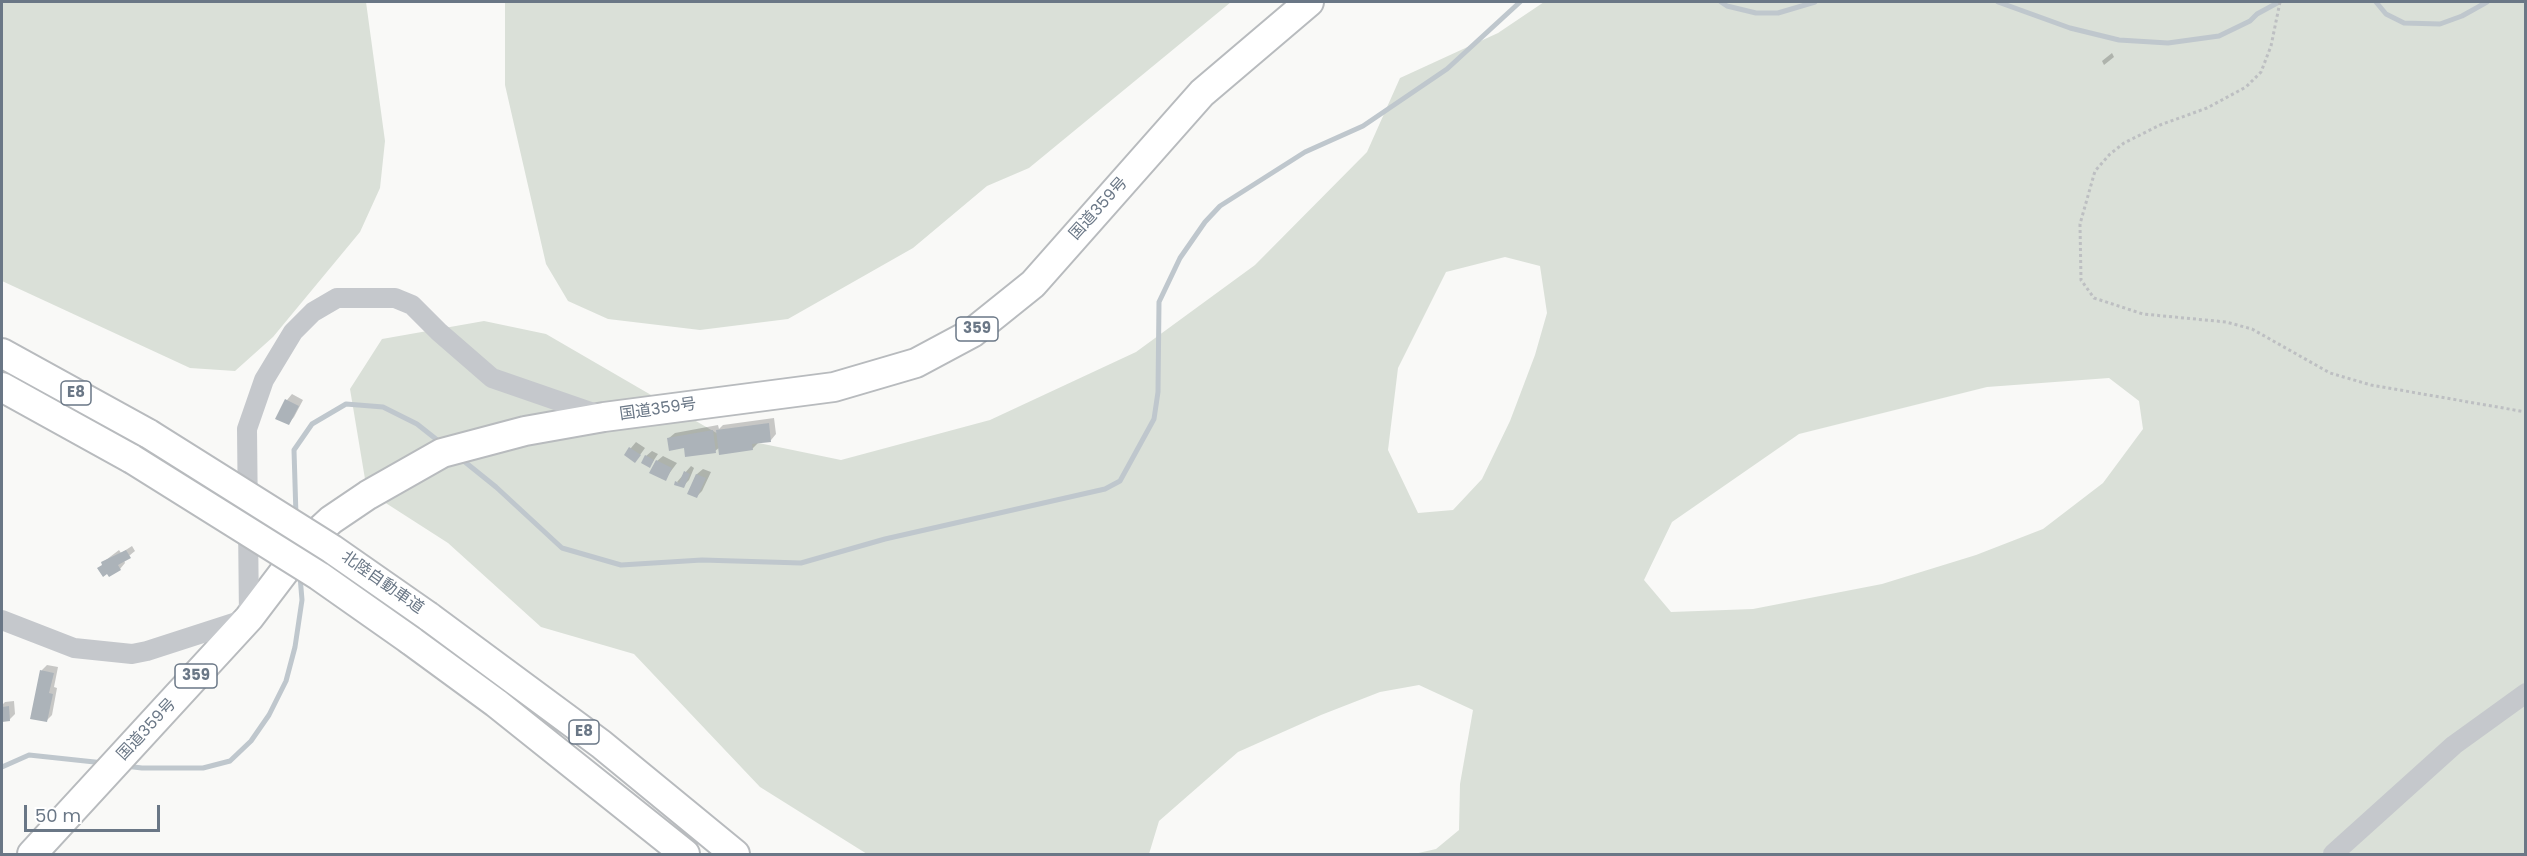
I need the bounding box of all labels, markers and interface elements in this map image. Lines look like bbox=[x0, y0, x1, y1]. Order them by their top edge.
street label: 国道359号 bbox=[1066, 174, 1132, 244]
road number: 359 bbox=[956, 317, 998, 341]
road number: E8 bbox=[61, 381, 91, 405]
street label: 国道359号 bbox=[618, 395, 698, 425]
street label: 北陸自動車道 bbox=[337, 548, 427, 618]
road number: 359 bbox=[175, 664, 217, 688]
street label: 国道359号 bbox=[114, 695, 180, 765]
road number: E8 bbox=[569, 720, 599, 744]
scale bar bbox=[27, 793, 164, 831]
text: 50 m bbox=[35, 803, 81, 828]

